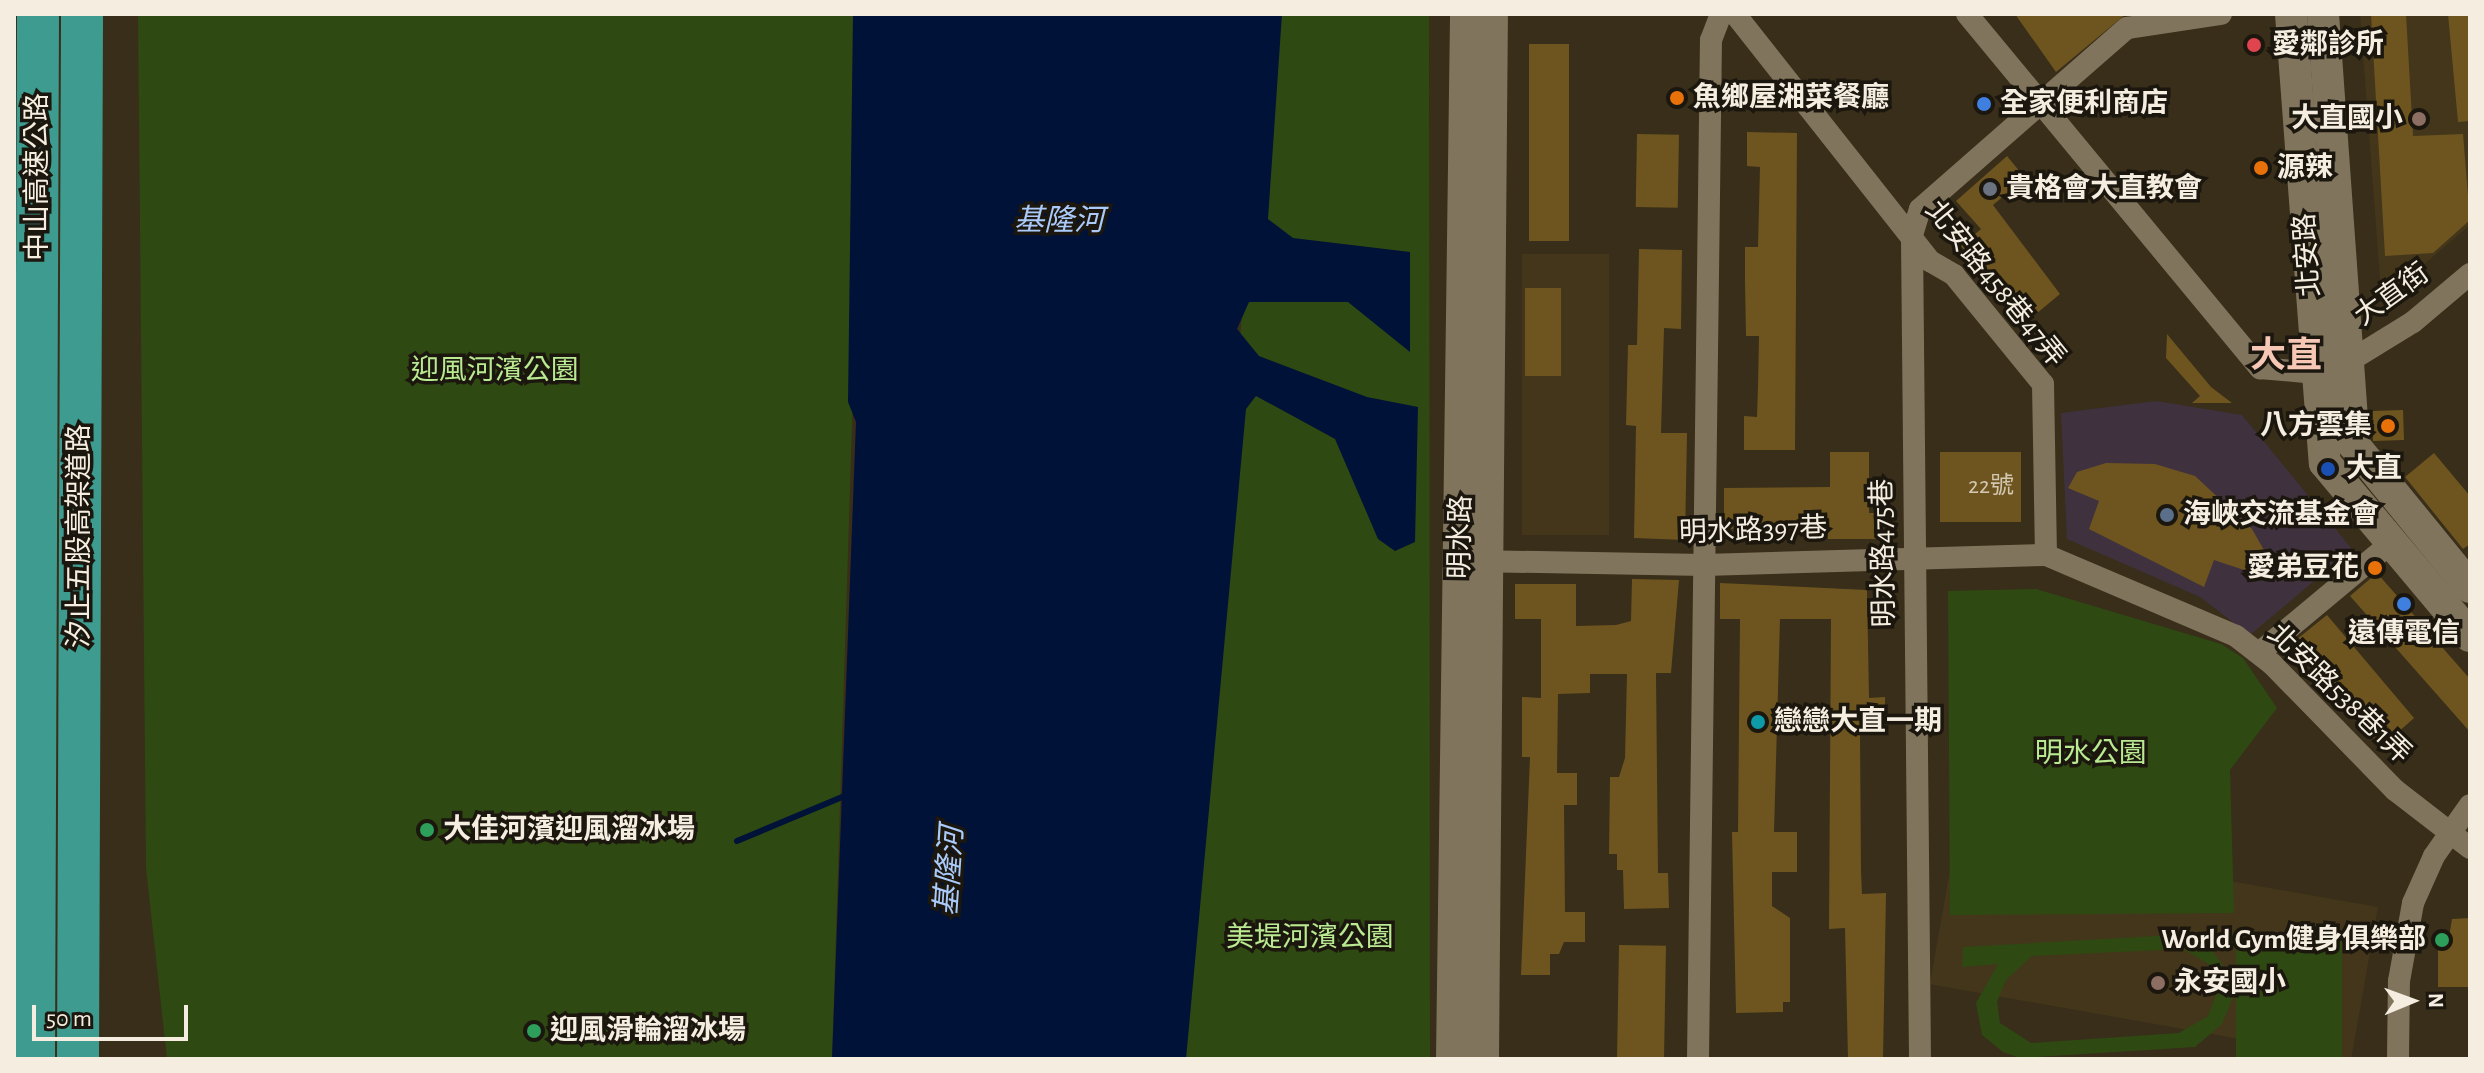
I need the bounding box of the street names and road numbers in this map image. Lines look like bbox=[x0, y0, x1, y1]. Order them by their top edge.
street label: 中山高速公路 bbox=[21, 93, 55, 261]
street label: 北安路458巷47弄 bbox=[1918, 194, 2072, 374]
street label: 北安路 bbox=[2288, 212, 2328, 298]
street label: 大直街 bbox=[2348, 257, 2436, 333]
street label: 汐止五股高架道路 bbox=[63, 424, 97, 648]
street label: 明水路475巷 bbox=[1866, 478, 1902, 628]
street label: 明水路 bbox=[1443, 495, 1479, 579]
street label: 明水路397巷 bbox=[1678, 512, 1828, 550]
street label: 北安路538巷1弄 bbox=[2260, 617, 2418, 771]

